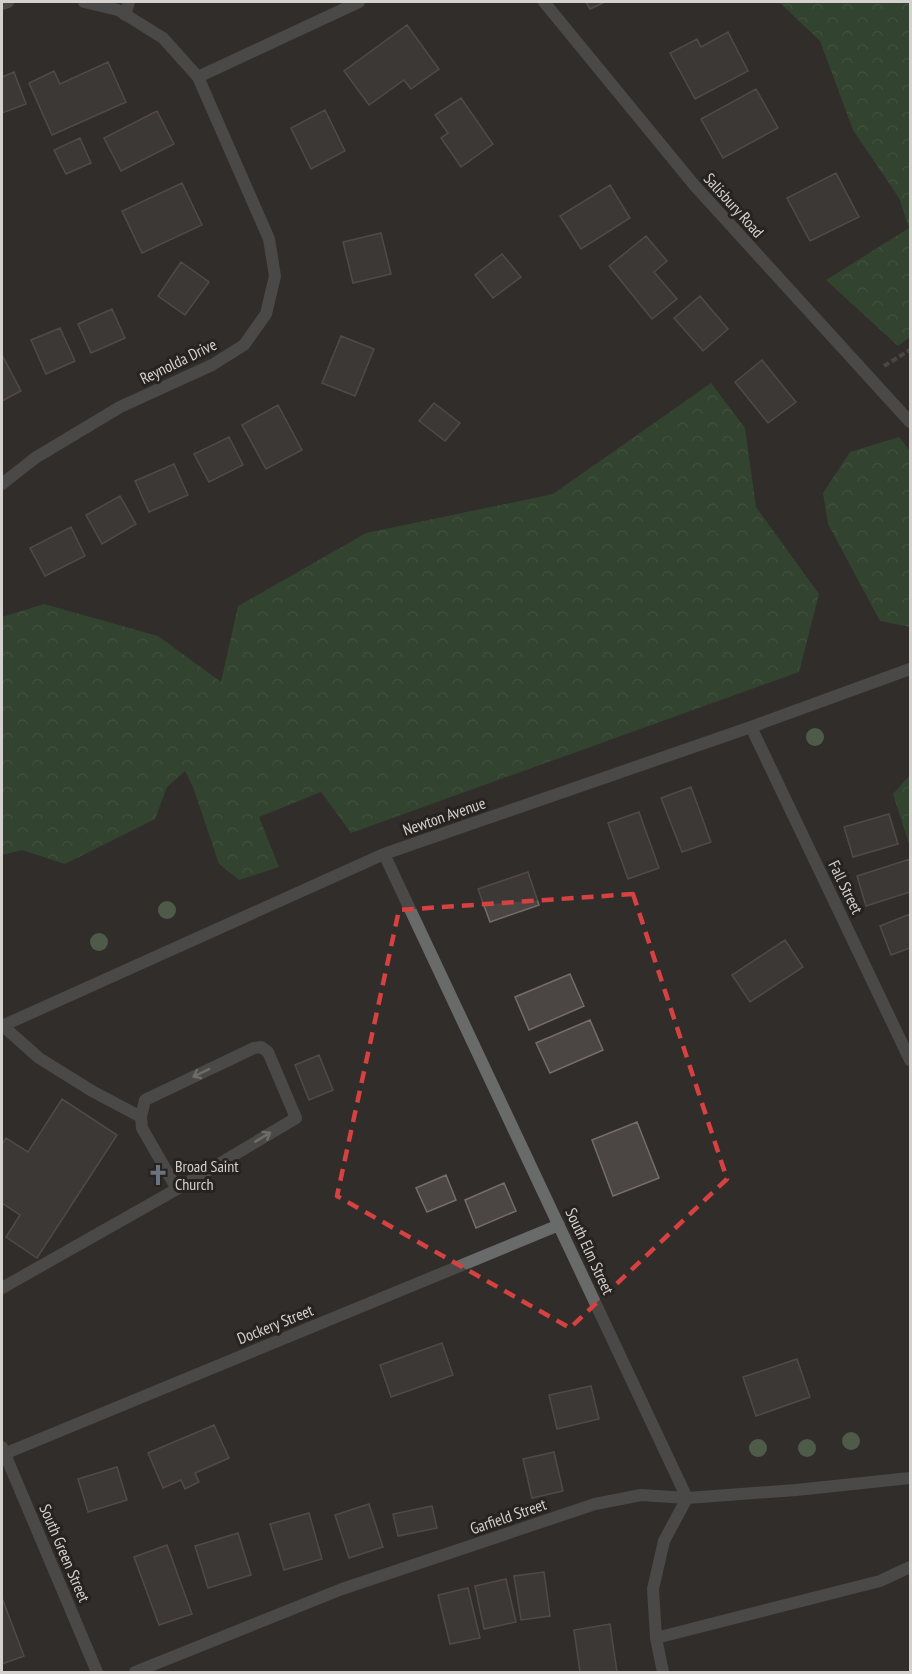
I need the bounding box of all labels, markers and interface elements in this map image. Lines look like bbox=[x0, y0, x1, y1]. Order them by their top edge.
street label: Salisbury Road bbox=[700, 168, 768, 242]
street label: Reynolda Drive bbox=[136, 334, 220, 388]
street label: Newton Avenue bbox=[400, 793, 488, 839]
street label: Fall Street bbox=[825, 857, 868, 918]
one-way arrow bbox=[192, 1067, 210, 1079]
one-way arrow bbox=[254, 1131, 271, 1143]
place label: Broad Saint Church bbox=[175, 1156, 239, 1194]
church icon: Broad Saint Church bbox=[146, 1163, 170, 1187]
street label: South Elm Street bbox=[561, 1205, 619, 1298]
street label: Dockery Street bbox=[234, 1300, 316, 1348]
street label: Garfield Street bbox=[467, 1493, 549, 1538]
street label: South Green Street bbox=[35, 1501, 95, 1606]

